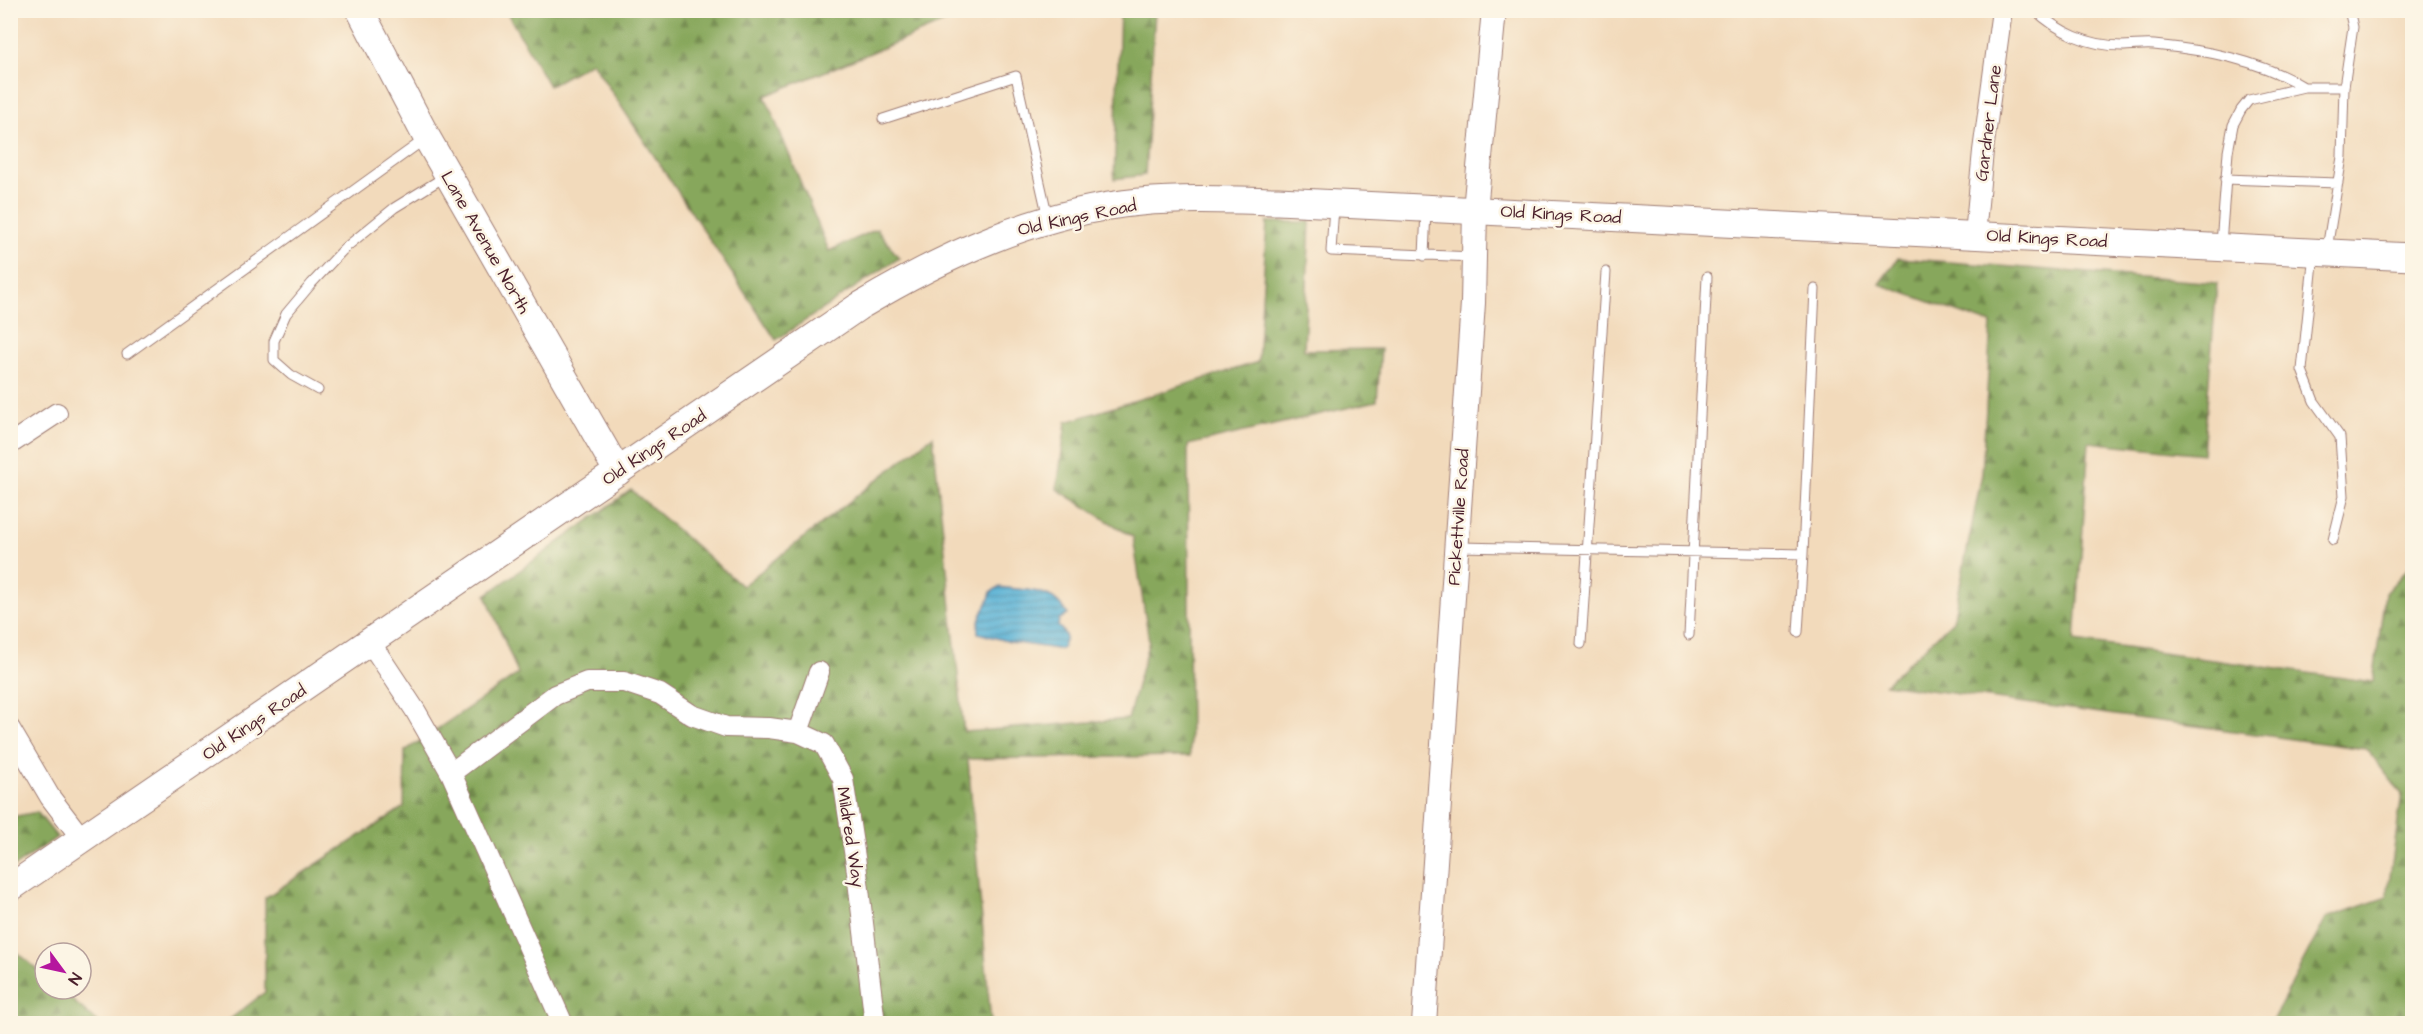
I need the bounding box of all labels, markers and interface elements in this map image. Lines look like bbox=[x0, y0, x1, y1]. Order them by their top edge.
street label: Gardner Lane bbox=[1969, 63, 2008, 183]
street label: Lane Avenue North bbox=[435, 166, 537, 318]
street label: Old Kings Road bbox=[1015, 193, 1139, 243]
street label: Old Kings Road bbox=[1500, 199, 1622, 231]
street label: Old Kings Road bbox=[1986, 223, 2108, 255]
street label: Old Kings Road bbox=[597, 403, 712, 492]
street label: Pickettville Road bbox=[1441, 448, 1476, 586]
street label: Old Kings Road bbox=[197, 678, 312, 767]
street label: Mildred Way bbox=[829, 785, 871, 890]
north arrow bbox=[33, 941, 93, 1001]
text: N bbox=[63, 968, 87, 989]

